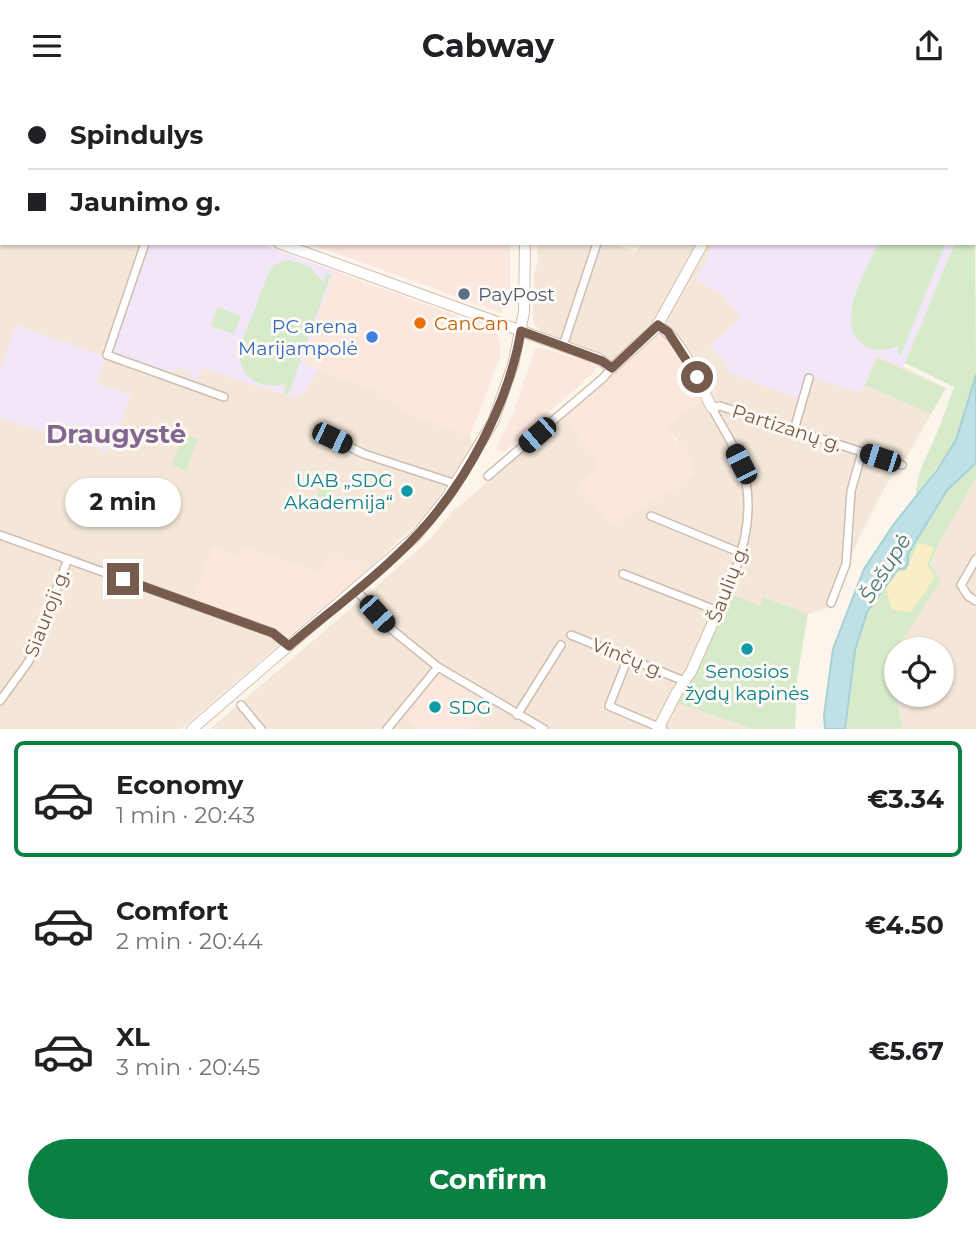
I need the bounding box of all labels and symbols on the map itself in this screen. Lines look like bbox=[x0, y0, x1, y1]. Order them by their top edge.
place label: PayPost bbox=[478, 283, 555, 306]
marker: PayPost bbox=[456, 286, 472, 302]
place label: CanCan bbox=[434, 312, 509, 335]
place label: PC arena Marijampolė bbox=[238, 315, 358, 360]
marker: CanCan bbox=[412, 315, 428, 331]
marker: PC arena Marijampolė bbox=[364, 329, 380, 345]
route start bbox=[681, 361, 713, 393]
street label: Partizanų g. bbox=[729, 399, 845, 457]
car bbox=[515, 413, 560, 457]
district label: Draugystė bbox=[46, 418, 186, 450]
car bbox=[309, 419, 356, 457]
car bbox=[723, 441, 760, 487]
car bbox=[857, 442, 904, 474]
place label: UAB „SDG Akademija“ bbox=[284, 469, 393, 514]
callout: 2 min bbox=[65, 477, 181, 526]
marker: UAB „SDG Akademija“ bbox=[399, 483, 415, 499]
water label: Šešupė bbox=[854, 529, 916, 607]
street label: Šaulių g. bbox=[703, 542, 753, 626]
route end bbox=[107, 563, 139, 595]
street label: Siauroji g. bbox=[20, 566, 74, 660]
car bbox=[356, 591, 399, 637]
street label: Vinčų g. bbox=[588, 633, 668, 683]
marker: Senosios žydų kapinės bbox=[739, 641, 755, 657]
place label: Senosios žydų kapinės bbox=[685, 660, 809, 705]
place label: SDG bbox=[449, 696, 491, 719]
marker: SDG bbox=[427, 699, 443, 715]

